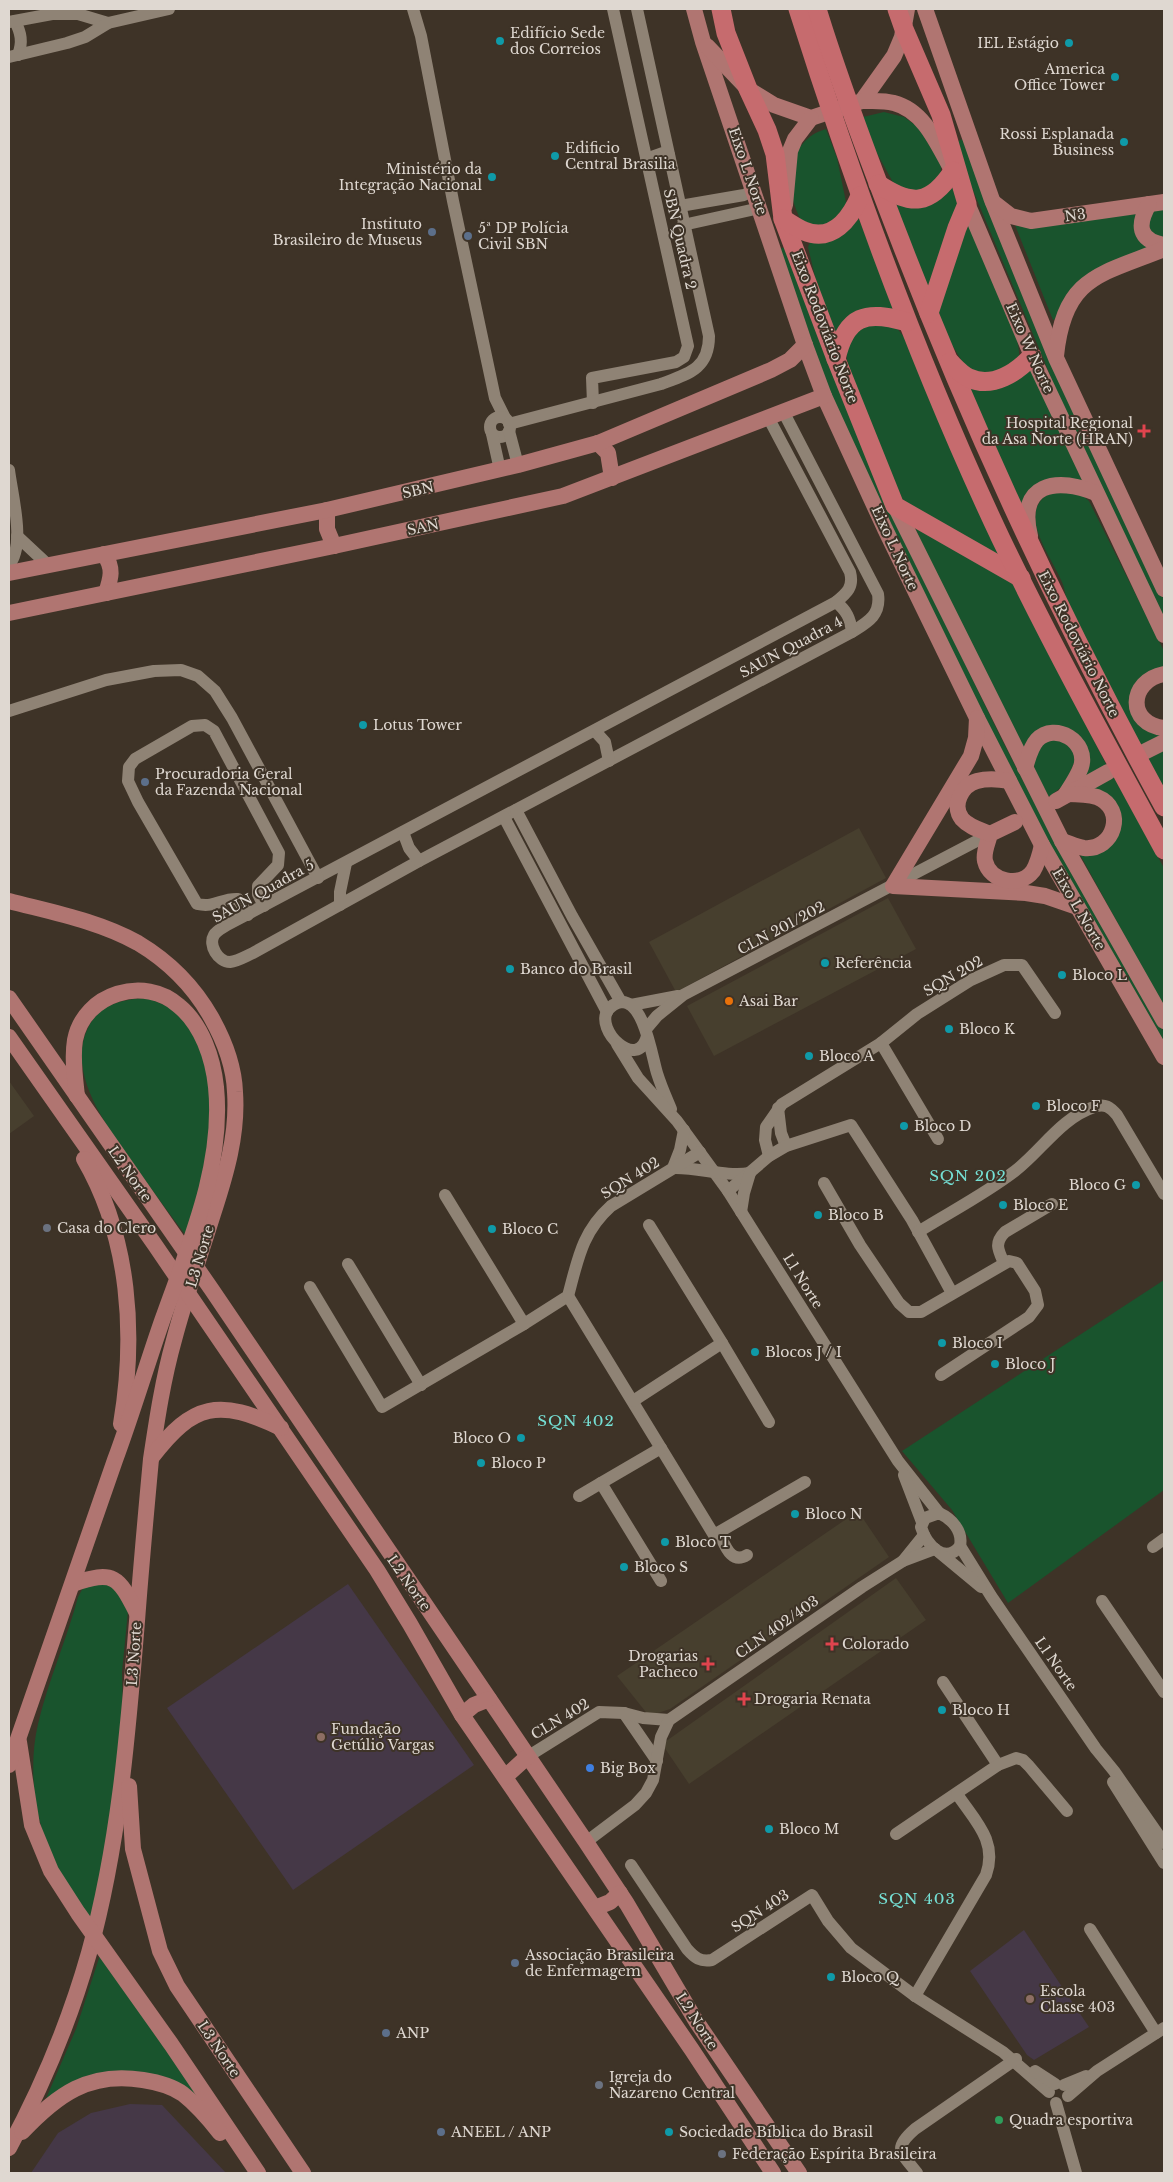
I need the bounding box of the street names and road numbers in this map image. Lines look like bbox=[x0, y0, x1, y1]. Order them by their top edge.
street label: Eixo L Norte bbox=[725, 125, 771, 217]
street label: SBN Quadra 2 bbox=[660, 187, 700, 291]
street label: N3 bbox=[1063, 205, 1087, 225]
street label: Eixo Rodoviário Norte bbox=[788, 248, 862, 406]
street label: Eixo W Norte bbox=[1002, 300, 1058, 396]
street label: SBN bbox=[400, 478, 436, 502]
street label: Eixo L Norte bbox=[868, 503, 922, 593]
street label: SAN bbox=[405, 515, 441, 539]
street label: Eixo Rodoviário Norte bbox=[1034, 568, 1124, 720]
street label: SAUN Quadra 4 bbox=[736, 612, 846, 682]
street label: SAUN Quadra 5 bbox=[209, 855, 317, 926]
street label: Eixo L Norte bbox=[1048, 865, 1110, 953]
street label: CLN 201/202 bbox=[734, 897, 828, 959]
street label: SQN 202 bbox=[920, 952, 986, 1000]
street label: L2 Norte bbox=[104, 1143, 156, 1205]
street label: SQN 402 bbox=[597, 1153, 663, 1203]
street label: L3 Norte bbox=[182, 1223, 218, 1289]
street label: L1 Norte bbox=[779, 1250, 827, 1312]
street label: L2 Norte bbox=[383, 1552, 435, 1614]
street label: CLN 402/403 bbox=[732, 1592, 822, 1662]
street label: L3 Norte bbox=[123, 1621, 145, 1687]
street label: L1 Norte bbox=[1031, 1634, 1081, 1694]
street label: CLN 402 bbox=[528, 1695, 592, 1743]
street label: SQN 403 bbox=[728, 1886, 792, 1936]
street label: L2 Norte bbox=[672, 1989, 722, 2053]
street label: L3 Norte bbox=[194, 2017, 244, 2081]

